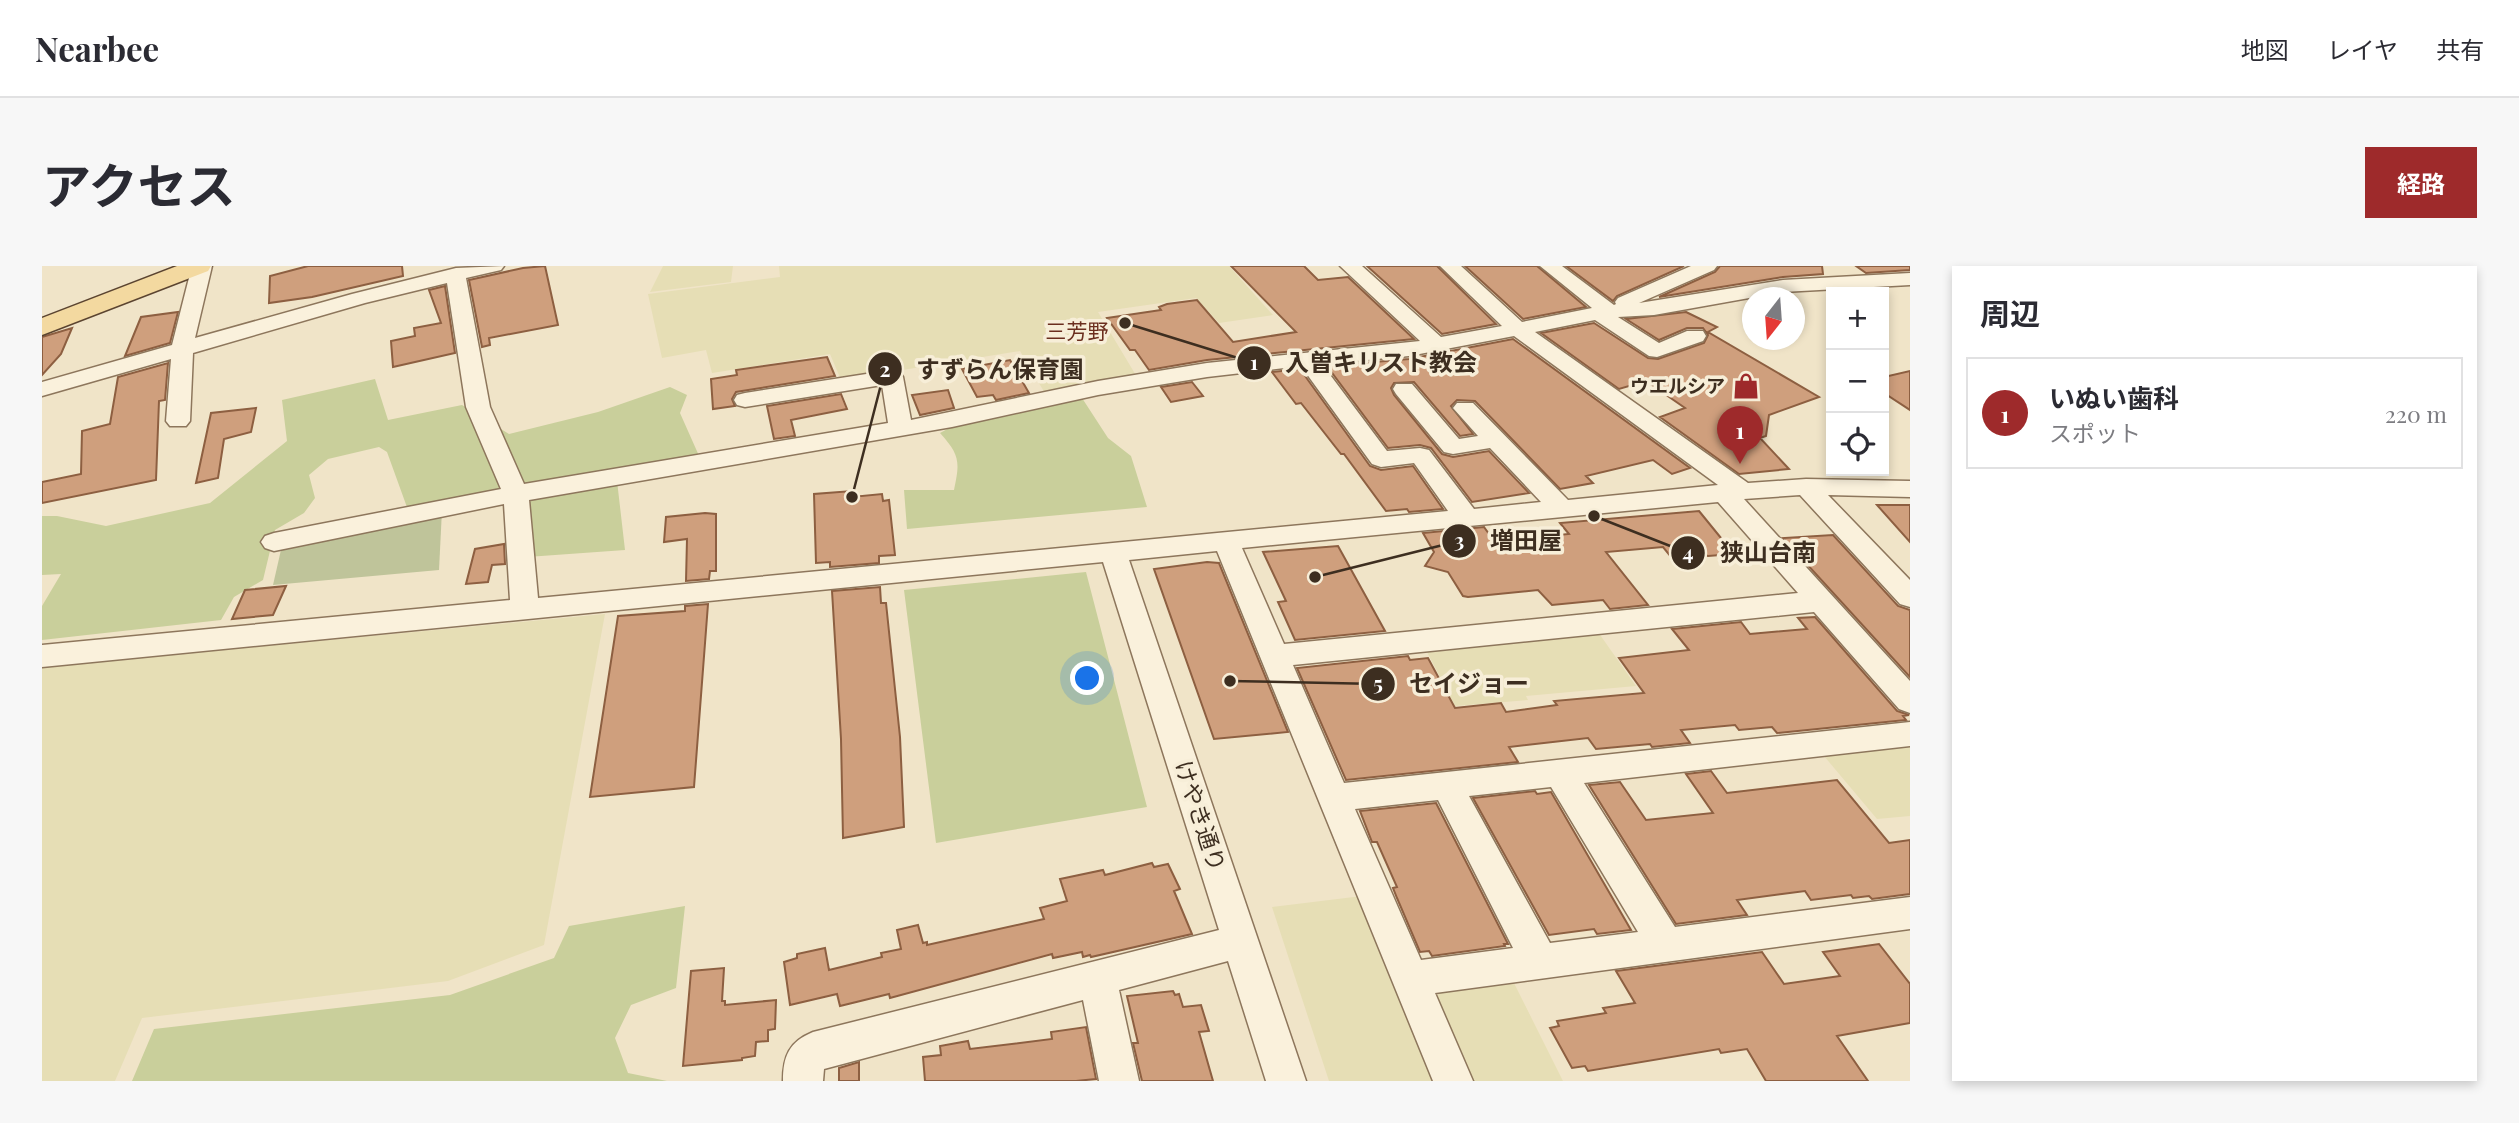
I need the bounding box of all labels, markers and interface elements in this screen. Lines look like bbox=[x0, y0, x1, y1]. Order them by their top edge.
text: Nearbee bbox=[35, 26, 159, 70]
text: 地図 bbox=[2241, 33, 2289, 65]
text: レイヤ bbox=[2327, 33, 2398, 65]
text: 共有 bbox=[2436, 33, 2484, 65]
button: 経路 bbox=[2365, 147, 2477, 218]
text: アクセス bbox=[42, 151, 236, 216]
north arrow bbox=[1742, 287, 1805, 350]
map controls bbox=[1826, 287, 1889, 476]
button: + bbox=[1826, 287, 1889, 350]
text: 周辺 bbox=[1980, 293, 2040, 333]
district label: 三芳野 bbox=[1046, 316, 1109, 344]
callout: 入曽キリスト教会 bbox=[1236, 340, 1491, 385]
text: 入曽キリスト教会 bbox=[1285, 345, 1477, 377]
callout: すずらん保育園 bbox=[867, 347, 1098, 392]
text: 1 bbox=[1250, 347, 1258, 375]
button: − bbox=[1826, 350, 1889, 413]
text: すずらん保育園 bbox=[916, 352, 1084, 384]
text: 2 bbox=[880, 354, 891, 382]
shop icon: ウエルシア bbox=[1731, 371, 1761, 401]
place label: ウエルシア bbox=[1630, 372, 1725, 398]
text: いぬい歯科 bbox=[2049, 380, 2179, 415]
text: 1 bbox=[2001, 398, 2009, 429]
text: 220 m bbox=[2385, 398, 2447, 429]
pin: 1 bbox=[1717, 406, 1763, 464]
button: locate bbox=[1826, 413, 1889, 476]
text: スポット bbox=[2049, 417, 2141, 448]
callout: 増田屋 bbox=[1441, 518, 1576, 563]
text: 増田屋 bbox=[1490, 523, 1562, 555]
text: 3 bbox=[1454, 525, 1464, 553]
callout: 狭山台南 bbox=[1671, 531, 1830, 576]
text: 狭山台南 bbox=[1720, 535, 1816, 567]
text: 4 bbox=[1682, 537, 1694, 565]
your location bbox=[1070, 661, 1104, 695]
callout: セイジョー bbox=[1360, 661, 1543, 706]
text: セイジョー bbox=[1409, 666, 1529, 698]
text: 5 bbox=[1373, 668, 1383, 696]
street label: けやき通り bbox=[1169, 756, 1234, 875]

